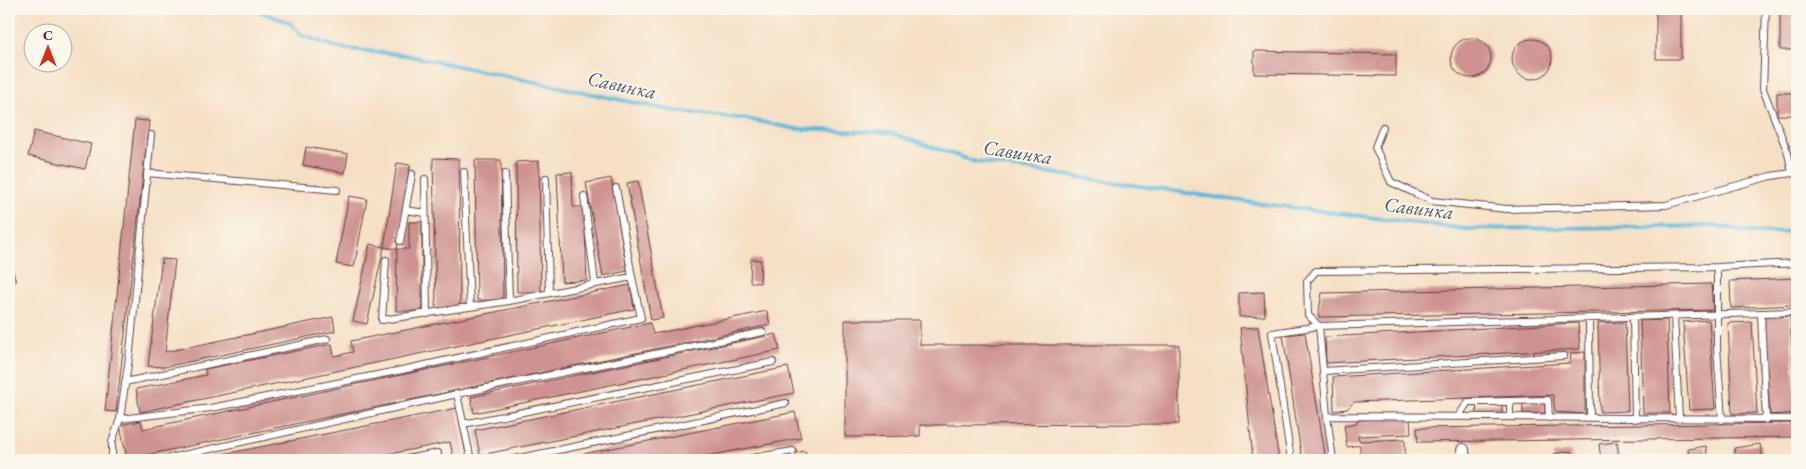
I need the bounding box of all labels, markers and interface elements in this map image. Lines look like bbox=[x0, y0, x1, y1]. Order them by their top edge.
north arrow bbox=[22, 22, 72, 72]
text: С bbox=[43, 26, 53, 44]
water label: Савинка bbox=[585, 65, 659, 105]
water label: Савинка bbox=[982, 134, 1054, 170]
water label: Савинка bbox=[1383, 191, 1455, 225]

